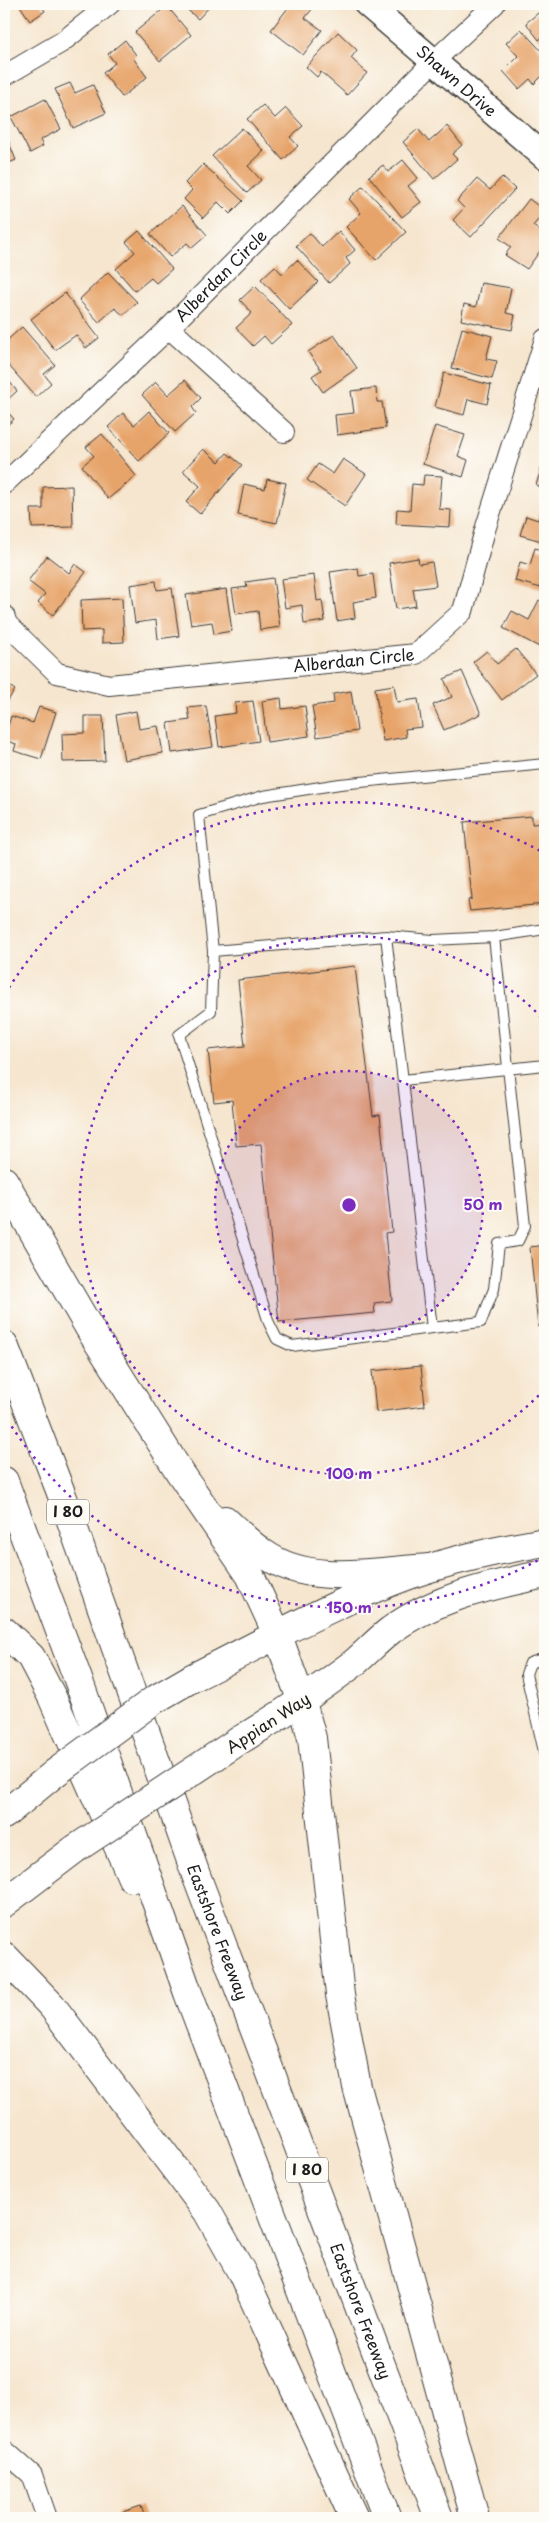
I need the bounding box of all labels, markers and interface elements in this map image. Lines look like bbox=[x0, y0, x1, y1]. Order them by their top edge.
street label: Shawn Drive bbox=[412, 39, 503, 122]
street label: Alberdan Circle bbox=[169, 223, 272, 326]
street label: Alberdan Circle bbox=[292, 641, 415, 677]
text: 50 m bbox=[464, 1192, 502, 1215]
centre of rings bbox=[340, 1196, 358, 1214]
text: 100 m bbox=[326, 1461, 372, 1484]
road number: I 80 bbox=[47, 1500, 89, 1524]
text: 150 m bbox=[326, 1595, 372, 1618]
street label: Appian Way bbox=[221, 1686, 314, 1758]
street label: Eastshore Freeway bbox=[182, 1861, 255, 2003]
road number: I 80 bbox=[286, 2158, 328, 2182]
street label: Eastshore Freeway bbox=[325, 2239, 398, 2382]

